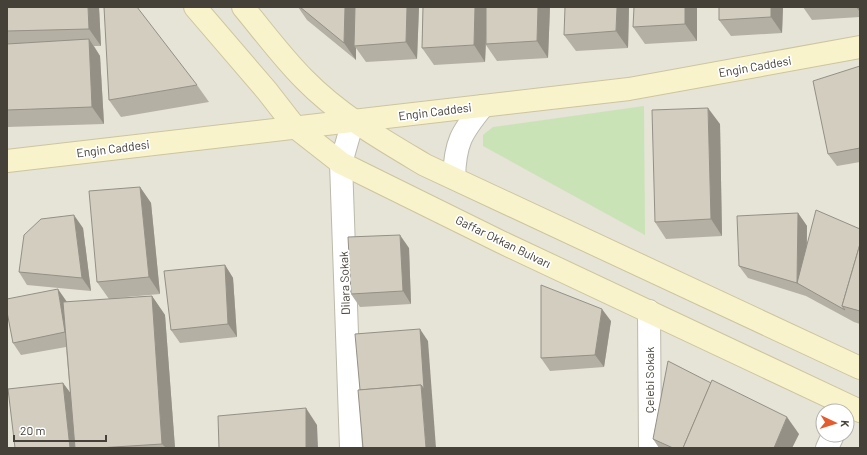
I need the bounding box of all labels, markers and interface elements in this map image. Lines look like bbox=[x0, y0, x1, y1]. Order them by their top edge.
street label: Engin Caddesi bbox=[717, 53, 792, 79]
street label: Engin Caddesi bbox=[397, 100, 472, 122]
street label: Engin Caddesi bbox=[75, 137, 150, 159]
street label: Gaffar Okkan Bulvarı bbox=[454, 212, 553, 270]
street label: Dilara Sokak bbox=[336, 251, 352, 315]
street label: Çelebi Sokak bbox=[642, 347, 656, 413]
north arrow bbox=[815, 403, 855, 443]
scale bar bbox=[14, 417, 106, 443]
text: K bbox=[839, 420, 852, 428]
text: 20 m bbox=[20, 423, 46, 437]

